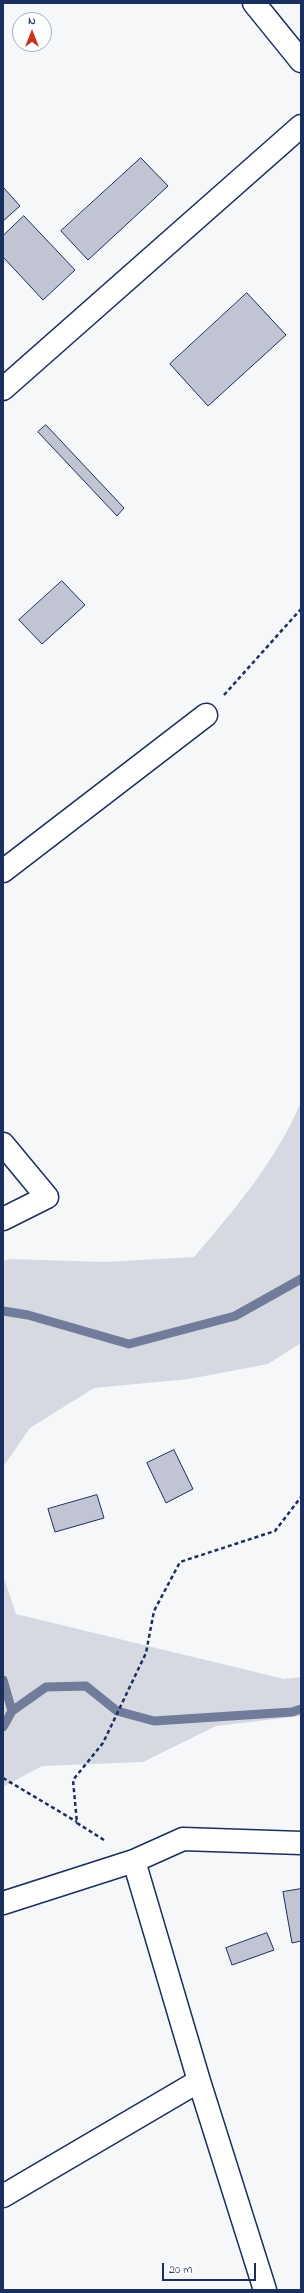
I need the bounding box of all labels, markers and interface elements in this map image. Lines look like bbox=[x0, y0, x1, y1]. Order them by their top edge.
north arrow bbox=[12, 12, 52, 52]
text: N bbox=[28, 13, 36, 29]
scale bar bbox=[164, 2255, 258, 2281]
text: 20 m bbox=[169, 2261, 192, 2279]

